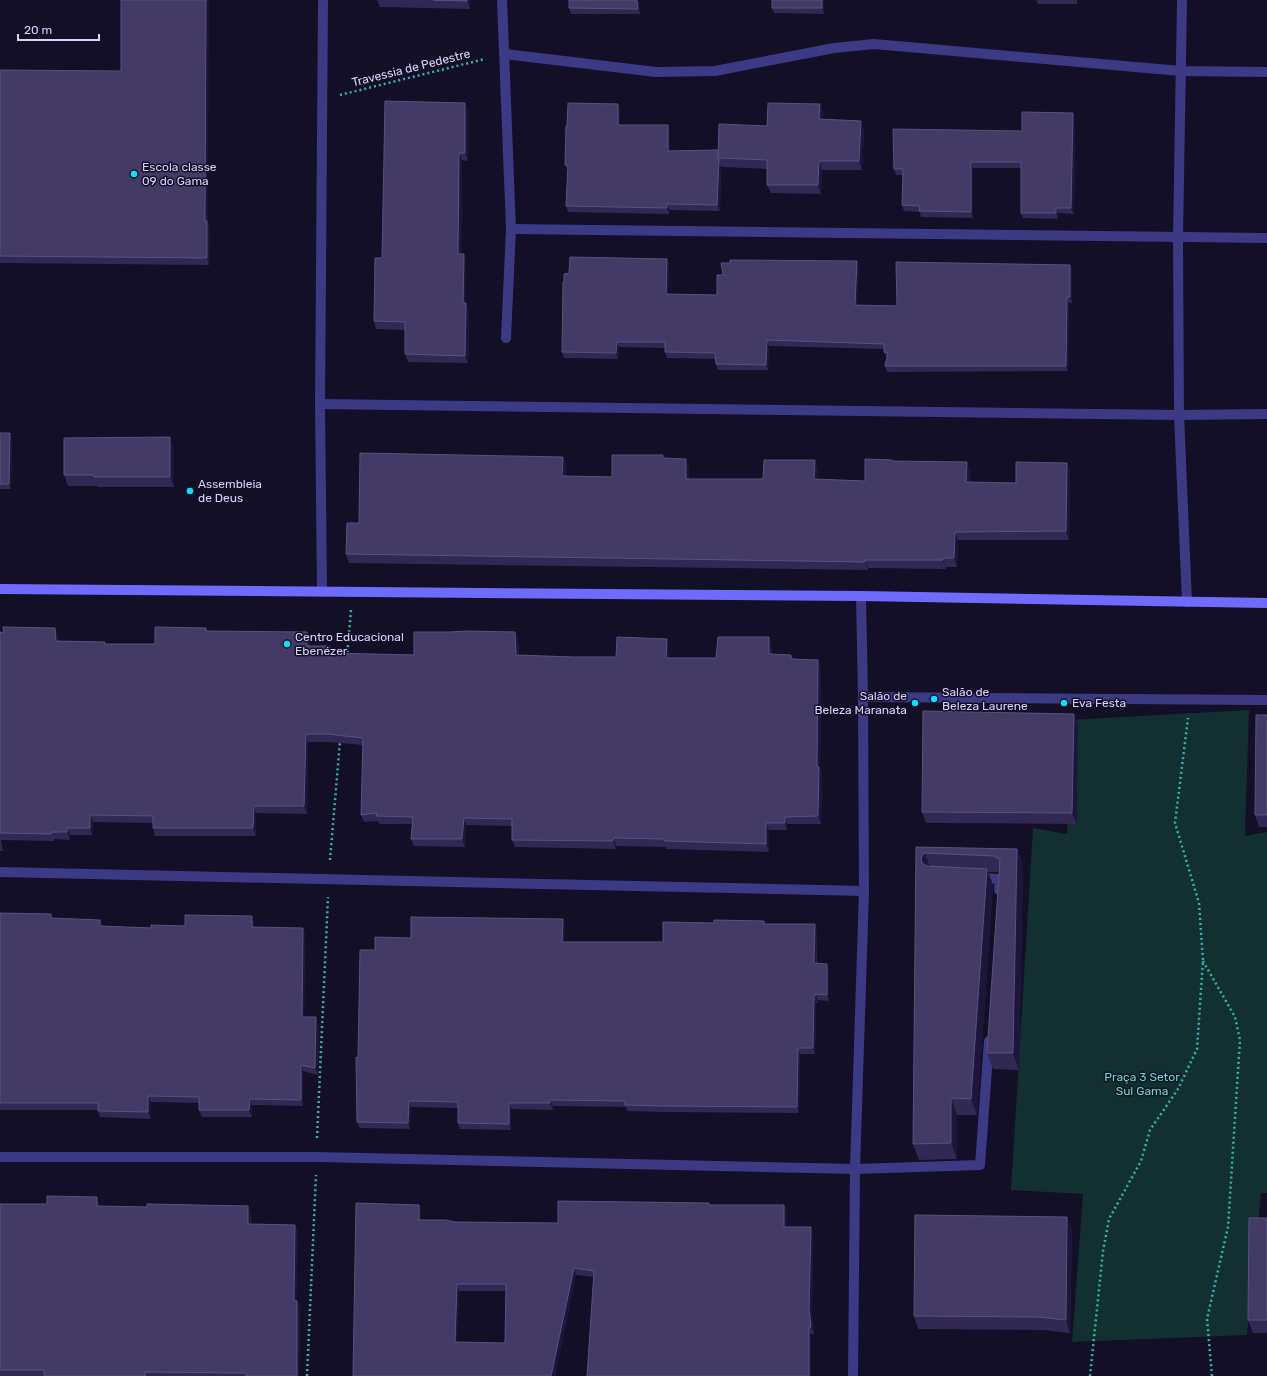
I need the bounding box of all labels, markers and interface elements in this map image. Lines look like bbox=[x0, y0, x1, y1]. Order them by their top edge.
scale bar bbox=[18, 16, 99, 42]
text: 20 m bbox=[24, 23, 52, 37]
street label: Travessia de Pedestre bbox=[350, 46, 472, 90]
place label: Escola classe 09 do Gama bbox=[142, 160, 217, 188]
marker: Escola classe 09 do Gama bbox=[129, 169, 139, 179]
place label: Assembleia de Deus bbox=[198, 477, 262, 505]
marker: Assembleia de Deus bbox=[185, 486, 195, 496]
place label: Centro Educacional Ebenézer bbox=[295, 630, 404, 658]
marker: Centro Educacional Ebenézer bbox=[282, 639, 292, 649]
place label: Salão de Beleza Laurene bbox=[942, 685, 1028, 713]
place label: Salão de Beleza Maranata bbox=[815, 689, 907, 717]
marker: Salão de Beleza Laurene bbox=[929, 694, 939, 704]
place label: Eva Festa bbox=[1072, 696, 1126, 710]
marker: Salão de Beleza Maranata bbox=[910, 698, 920, 708]
marker: Eva Festa bbox=[1059, 698, 1069, 708]
park label: Praça 3 Setor Sul Gama bbox=[1104, 1070, 1180, 1098]

